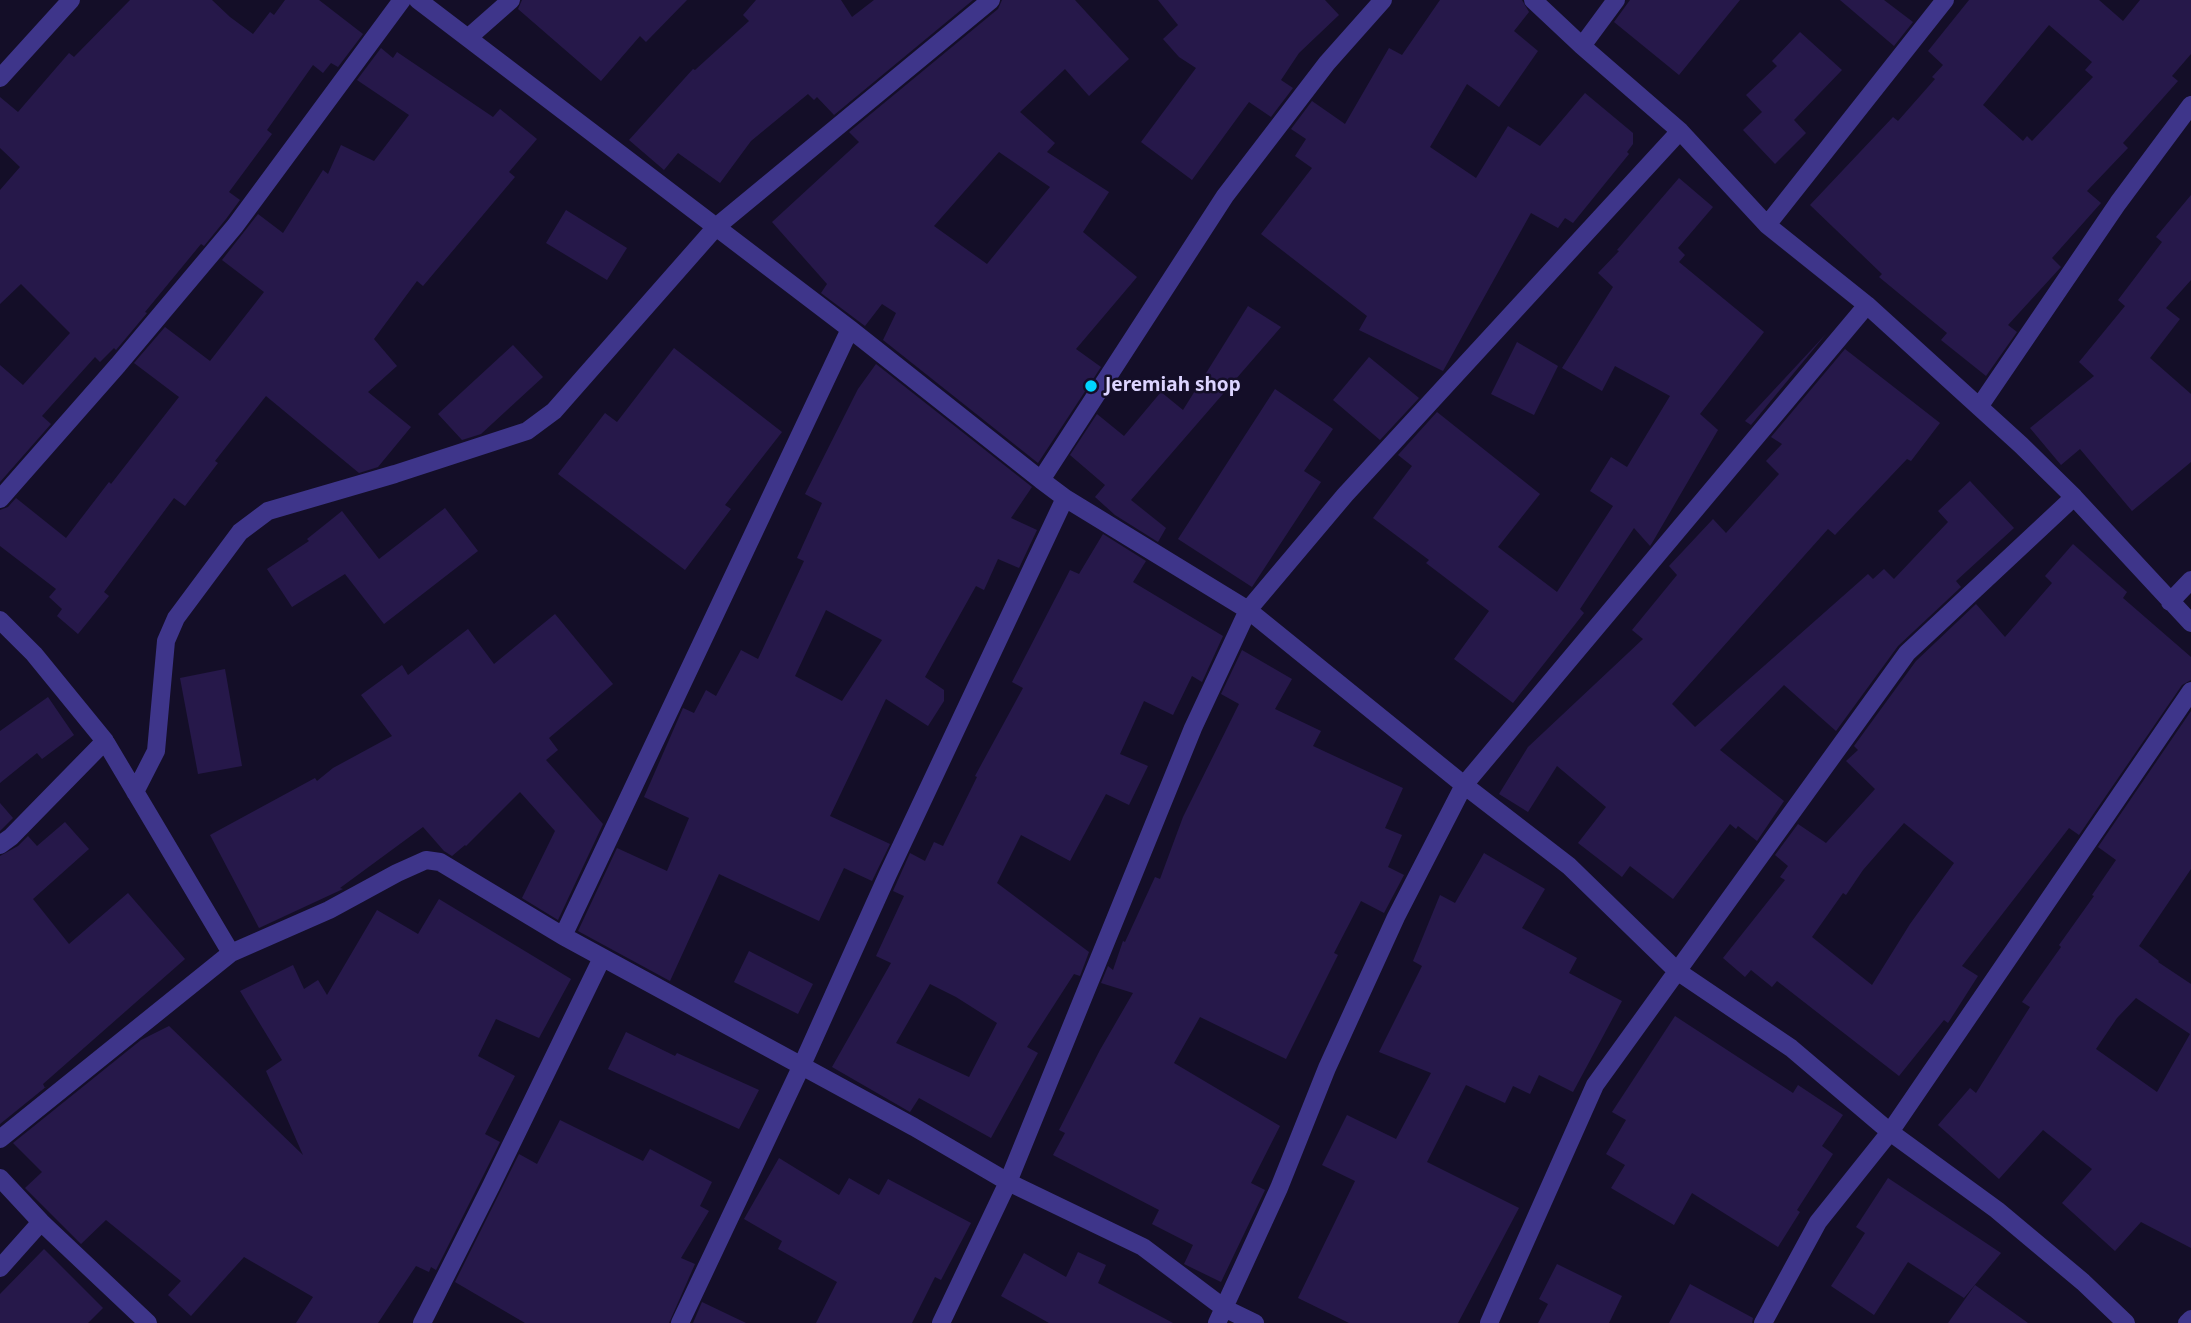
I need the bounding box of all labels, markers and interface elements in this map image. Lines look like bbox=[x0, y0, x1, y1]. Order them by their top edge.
place label: Jeremiah shop bbox=[1105, 375, 1241, 397]
marker: Jeremiah shop bbox=[1083, 378, 1099, 394]

